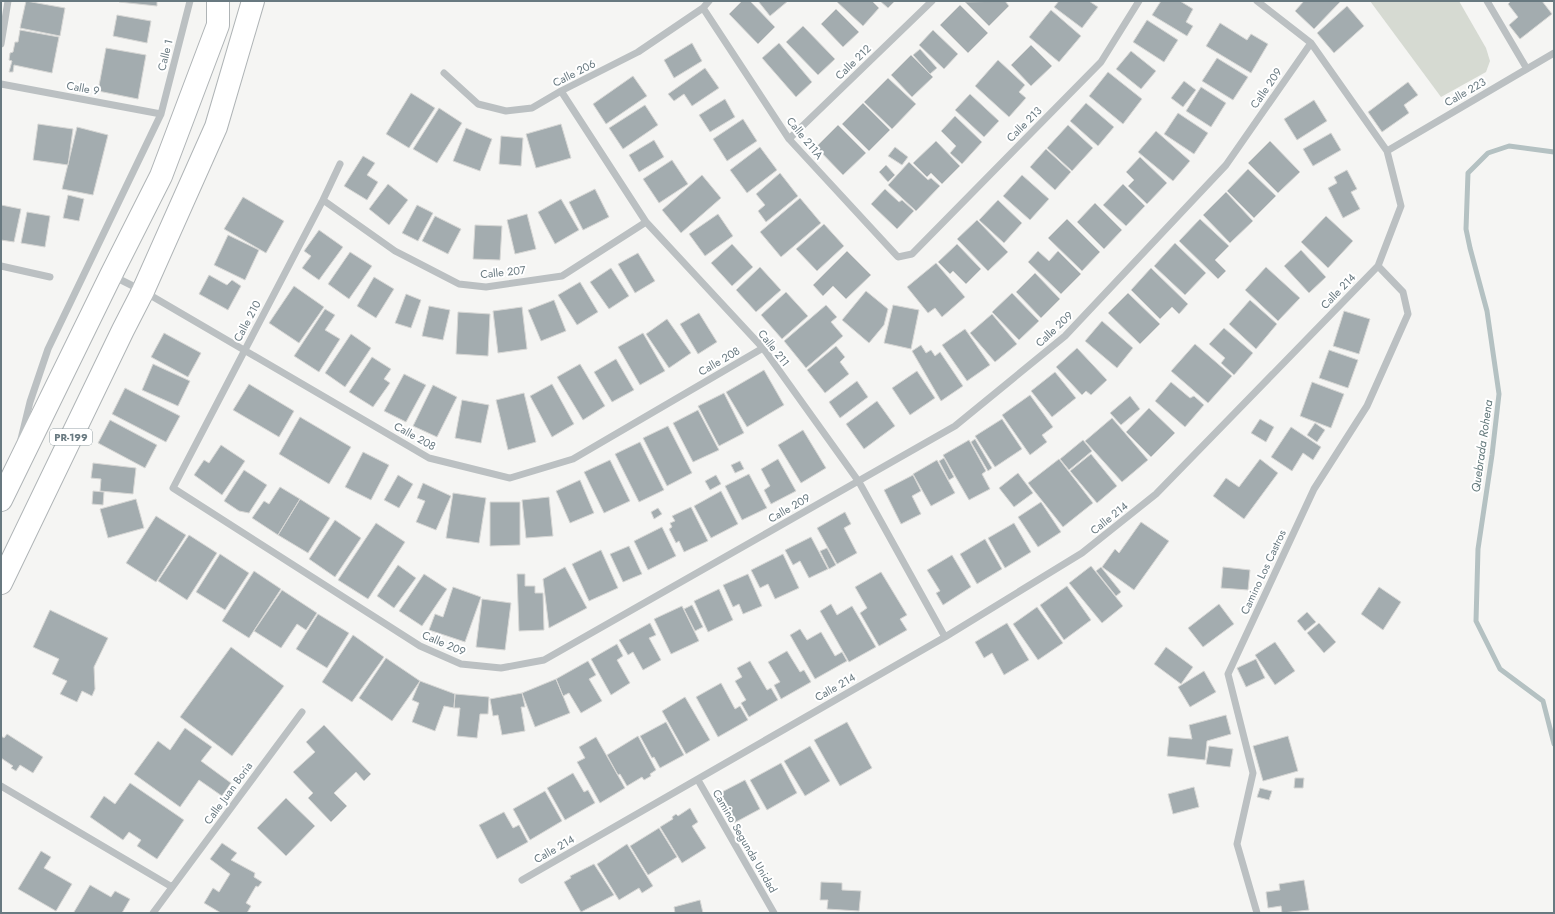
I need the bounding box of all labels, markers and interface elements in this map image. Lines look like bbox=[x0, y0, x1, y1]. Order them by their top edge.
street label: Calle 1 bbox=[153, 38, 177, 72]
street label: Calle 212 bbox=[831, 41, 875, 83]
street label: Calle 206 bbox=[550, 55, 598, 91]
street label: Calle 209 bbox=[1246, 65, 1286, 111]
street label: Calle 223 bbox=[1441, 74, 1489, 110]
street label: Calle 9 bbox=[65, 77, 101, 99]
street label: Calle 213 bbox=[1003, 103, 1045, 145]
street label: Calle 211A bbox=[783, 113, 827, 163]
street label: Calle 207 bbox=[480, 262, 527, 282]
street label: Calle 214 bbox=[1317, 269, 1360, 313]
street label: Calle 210 bbox=[229, 297, 265, 344]
street label: Calle 209 bbox=[1032, 307, 1076, 351]
street label: Calle 211 bbox=[754, 326, 794, 370]
street label: Calle 208 bbox=[695, 343, 743, 379]
water label: Quebrada Rohena bbox=[1467, 398, 1497, 493]
street label: Calle 208 bbox=[391, 418, 439, 454]
road number: PR-199 bbox=[50, 429, 92, 445]
street label: Calle 209 bbox=[765, 490, 813, 526]
street label: Calle 214 bbox=[1087, 497, 1132, 538]
street label: Camino Los Castros bbox=[1236, 526, 1290, 617]
street label: Calle 209 bbox=[420, 627, 468, 659]
street label: Calle 214 bbox=[812, 669, 859, 705]
street label: Calle Juan Boria bbox=[200, 758, 256, 828]
street label: Camino Segunda Unidad bbox=[709, 786, 781, 896]
street label: Calle 214 bbox=[531, 831, 578, 867]

